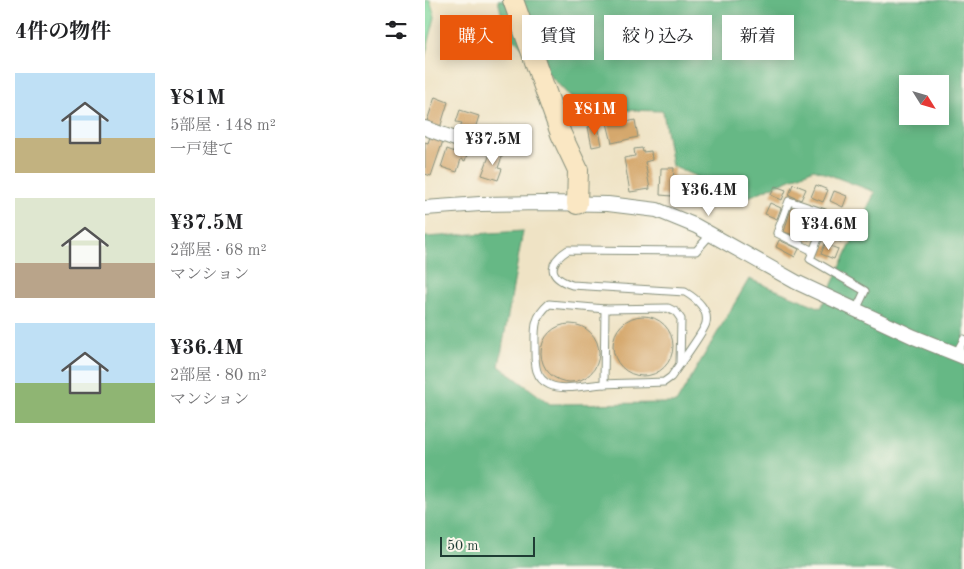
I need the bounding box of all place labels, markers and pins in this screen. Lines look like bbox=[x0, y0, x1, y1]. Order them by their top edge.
pin: ¥81M bbox=[565, 94, 625, 136]
pin: ¥37.5M bbox=[452, 124, 534, 166]
pin: ¥36.4M bbox=[668, 174, 750, 217]
pin: ¥34.6M bbox=[788, 208, 870, 251]

